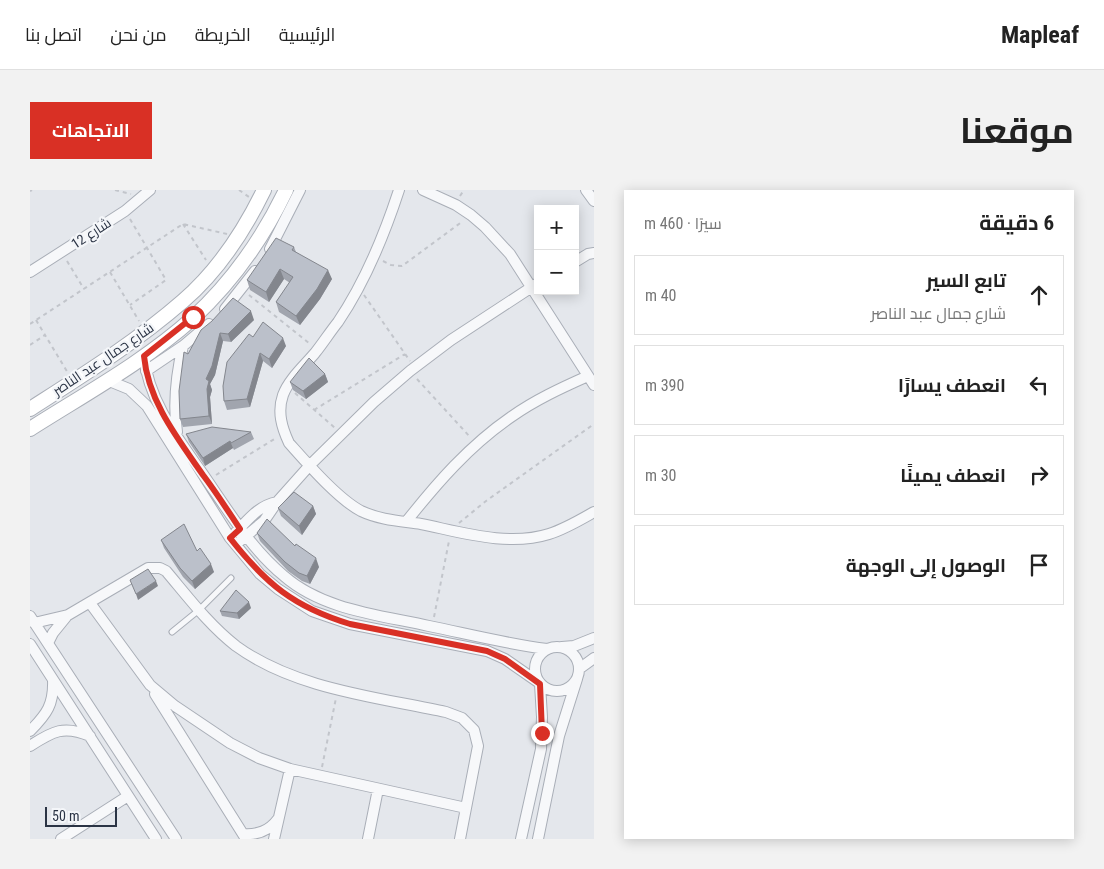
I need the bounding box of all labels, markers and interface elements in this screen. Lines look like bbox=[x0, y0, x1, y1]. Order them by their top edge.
text: Mapleaf bbox=[1001, 21, 1079, 49]
text: اتصل بنا bbox=[25, 24, 82, 45]
text: من نحن bbox=[110, 24, 167, 45]
text: الخريطة bbox=[195, 24, 251, 45]
text: الرئيسية bbox=[279, 24, 335, 45]
button: الاتجاهات bbox=[30, 102, 152, 159]
text: موقعنا bbox=[960, 111, 1074, 152]
map controls bbox=[534, 205, 579, 295]
button: + bbox=[534, 205, 579, 250]
text: 6 دقيقة bbox=[979, 211, 1054, 235]
street label: شارع 12 bbox=[68, 214, 114, 253]
text: سيرًا · 460 m bbox=[644, 214, 722, 233]
button: − bbox=[534, 250, 579, 295]
text: تابع السير bbox=[926, 269, 1006, 292]
icon: ahead bbox=[1025, 281, 1053, 309]
text: 40 m bbox=[645, 286, 677, 305]
text: شارع جمال عبد الناصر bbox=[871, 304, 1006, 323]
route start bbox=[182, 306, 205, 329]
street label: شارع جمال عبد الناصر bbox=[49, 319, 157, 400]
icon: left bbox=[1025, 371, 1053, 399]
text: انعطف يسارًا bbox=[898, 374, 1006, 397]
text: 390 m bbox=[645, 376, 684, 395]
icon: right bbox=[1025, 461, 1053, 489]
text: انعطف يمينًا bbox=[900, 464, 1006, 487]
text: 30 m bbox=[645, 466, 677, 485]
icon: arrive bbox=[1025, 551, 1053, 579]
text: الوصول إلى الوجهة bbox=[846, 554, 1006, 577]
route end bbox=[531, 722, 554, 745]
scale bar bbox=[45, 804, 118, 827]
text: 50 m bbox=[52, 808, 80, 824]

